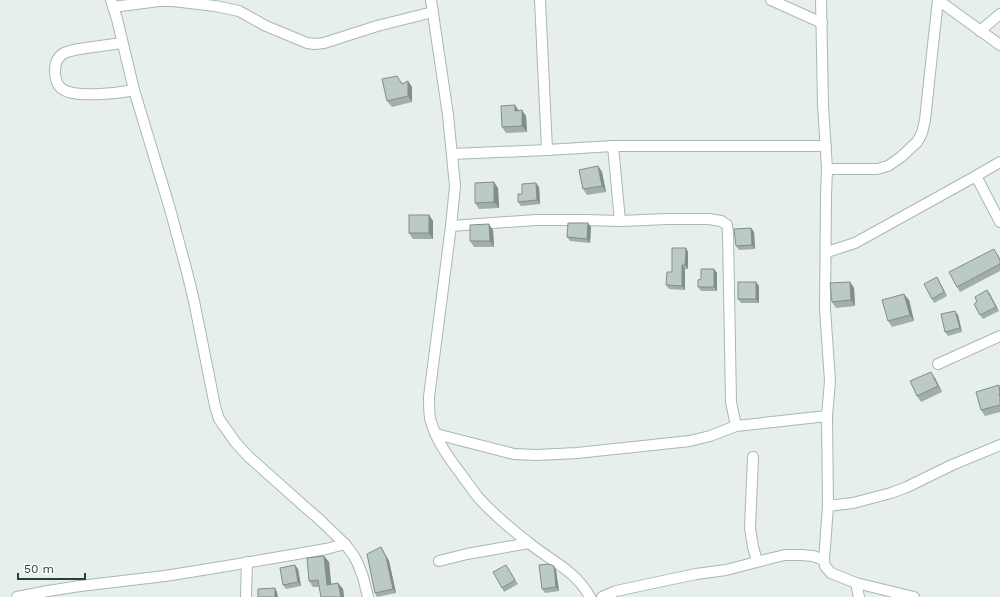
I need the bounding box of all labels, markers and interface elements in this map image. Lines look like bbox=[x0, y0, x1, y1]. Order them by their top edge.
scale bar bbox=[18, 555, 85, 581]
text: 50 m bbox=[24, 562, 54, 576]

